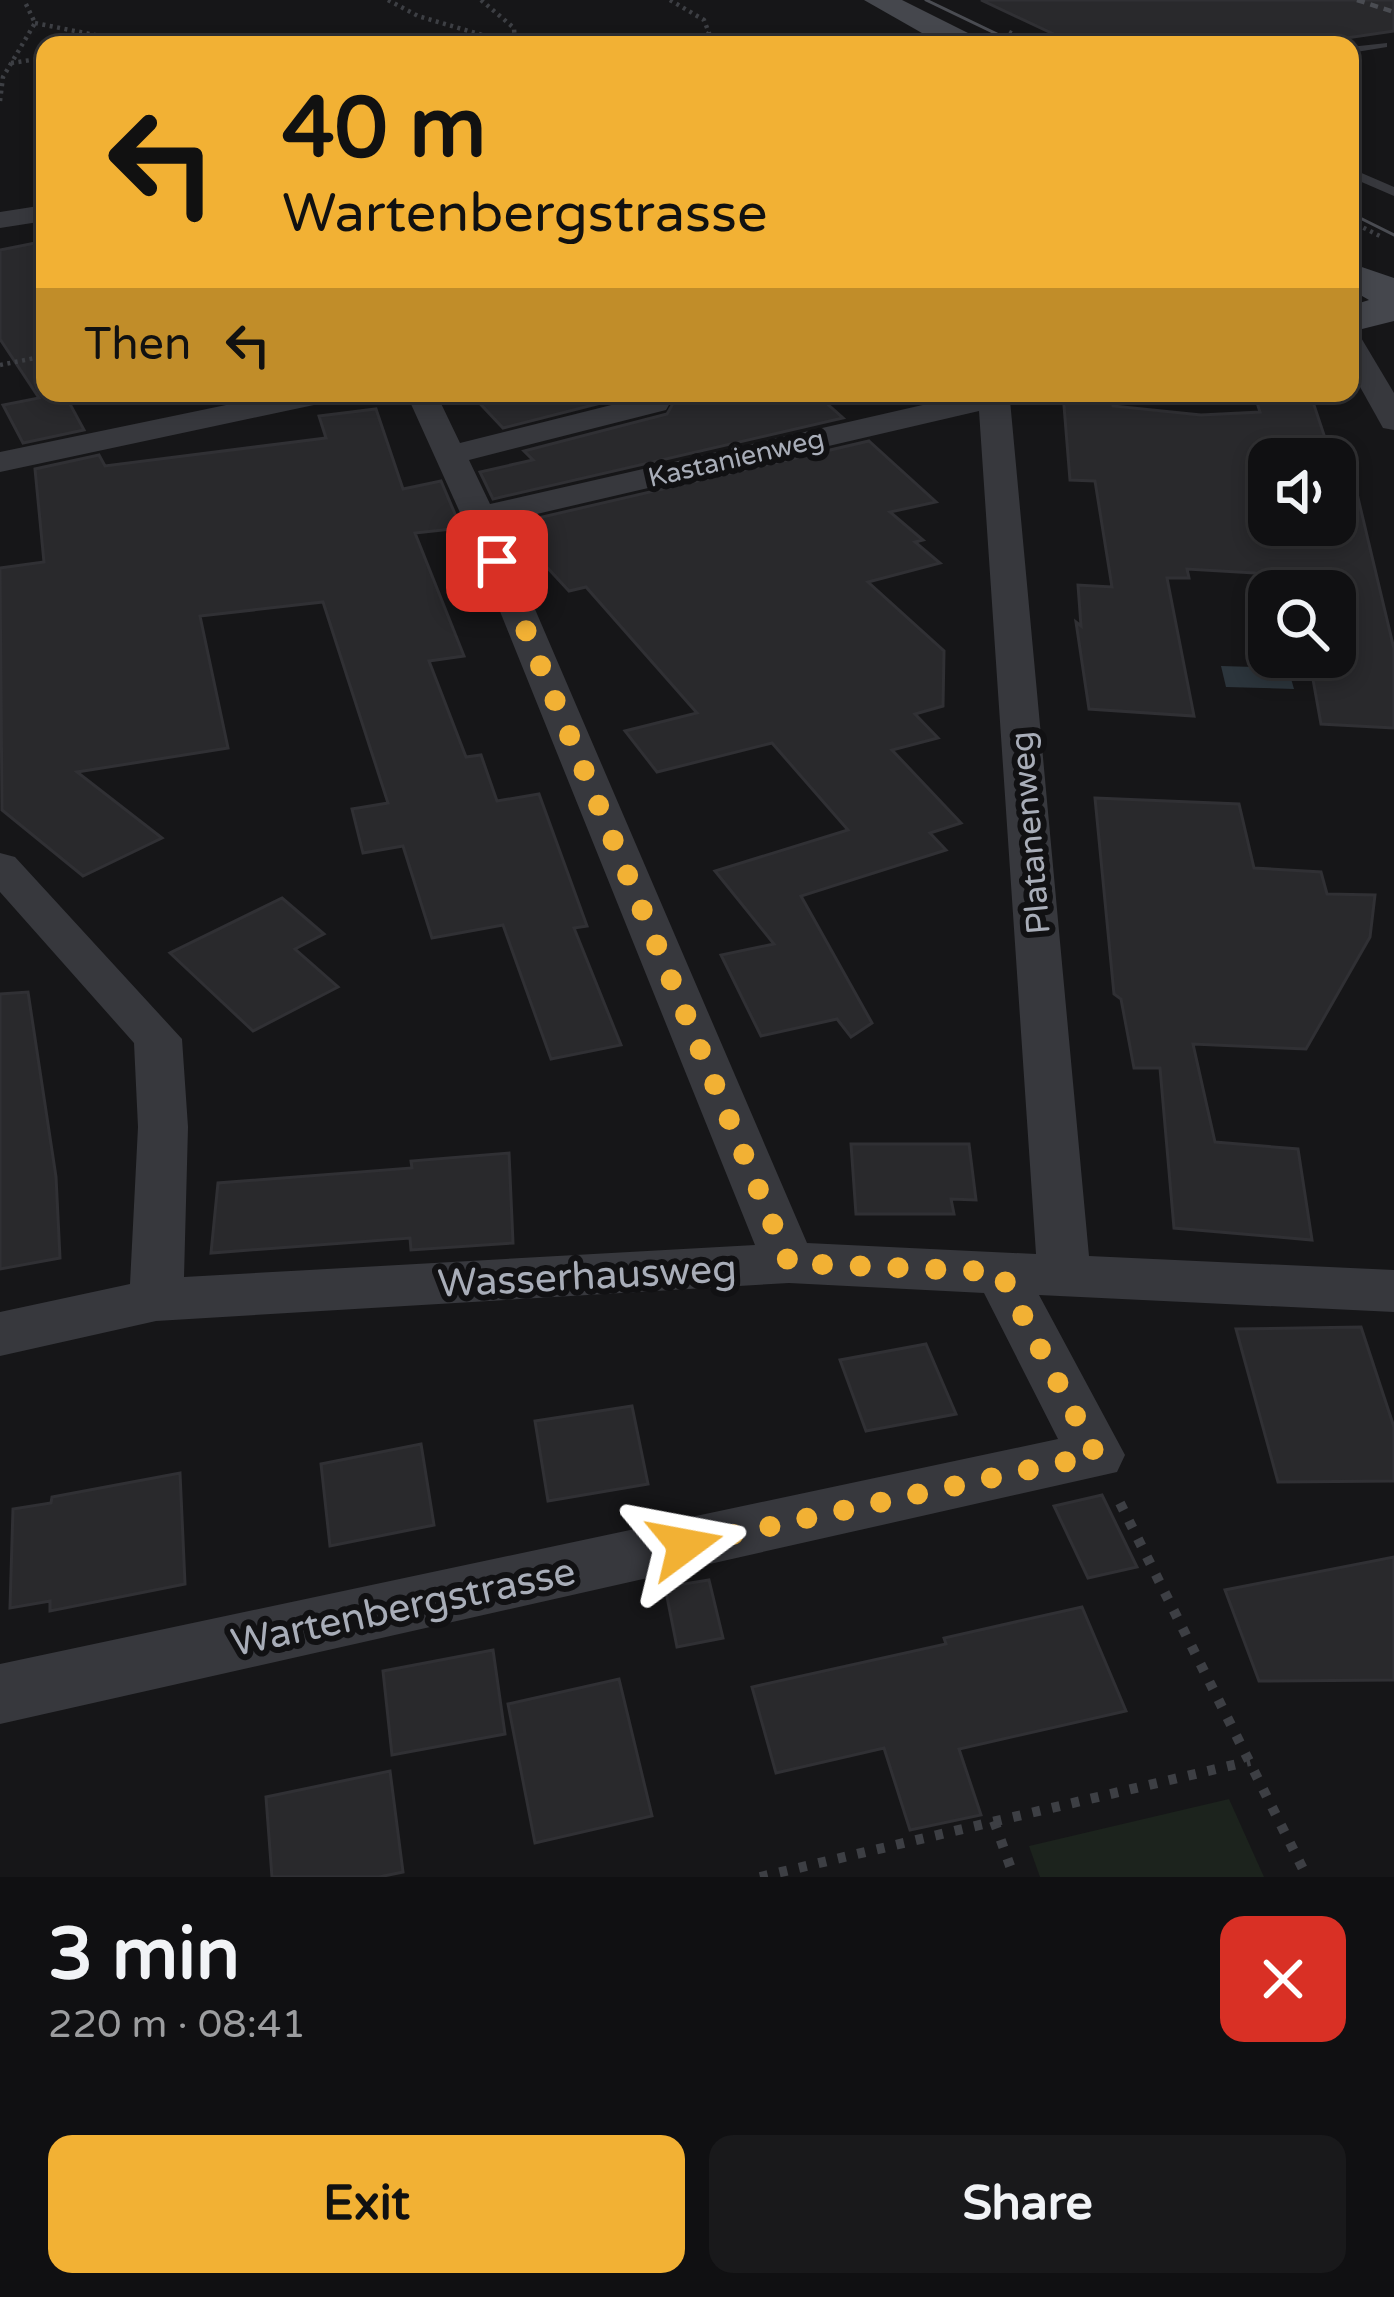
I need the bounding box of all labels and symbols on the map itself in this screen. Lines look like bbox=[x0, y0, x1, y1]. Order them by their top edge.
street label: Kastanienweg bbox=[645, 422, 827, 495]
pin bbox=[446, 510, 548, 612]
street label: Platanenweg bbox=[1002, 730, 1059, 936]
street label: Wasserhausweg bbox=[436, 1245, 738, 1308]
position arrow bbox=[622, 1482, 748, 1608]
street label: Wartenbergstrasse bbox=[227, 1548, 580, 1667]

